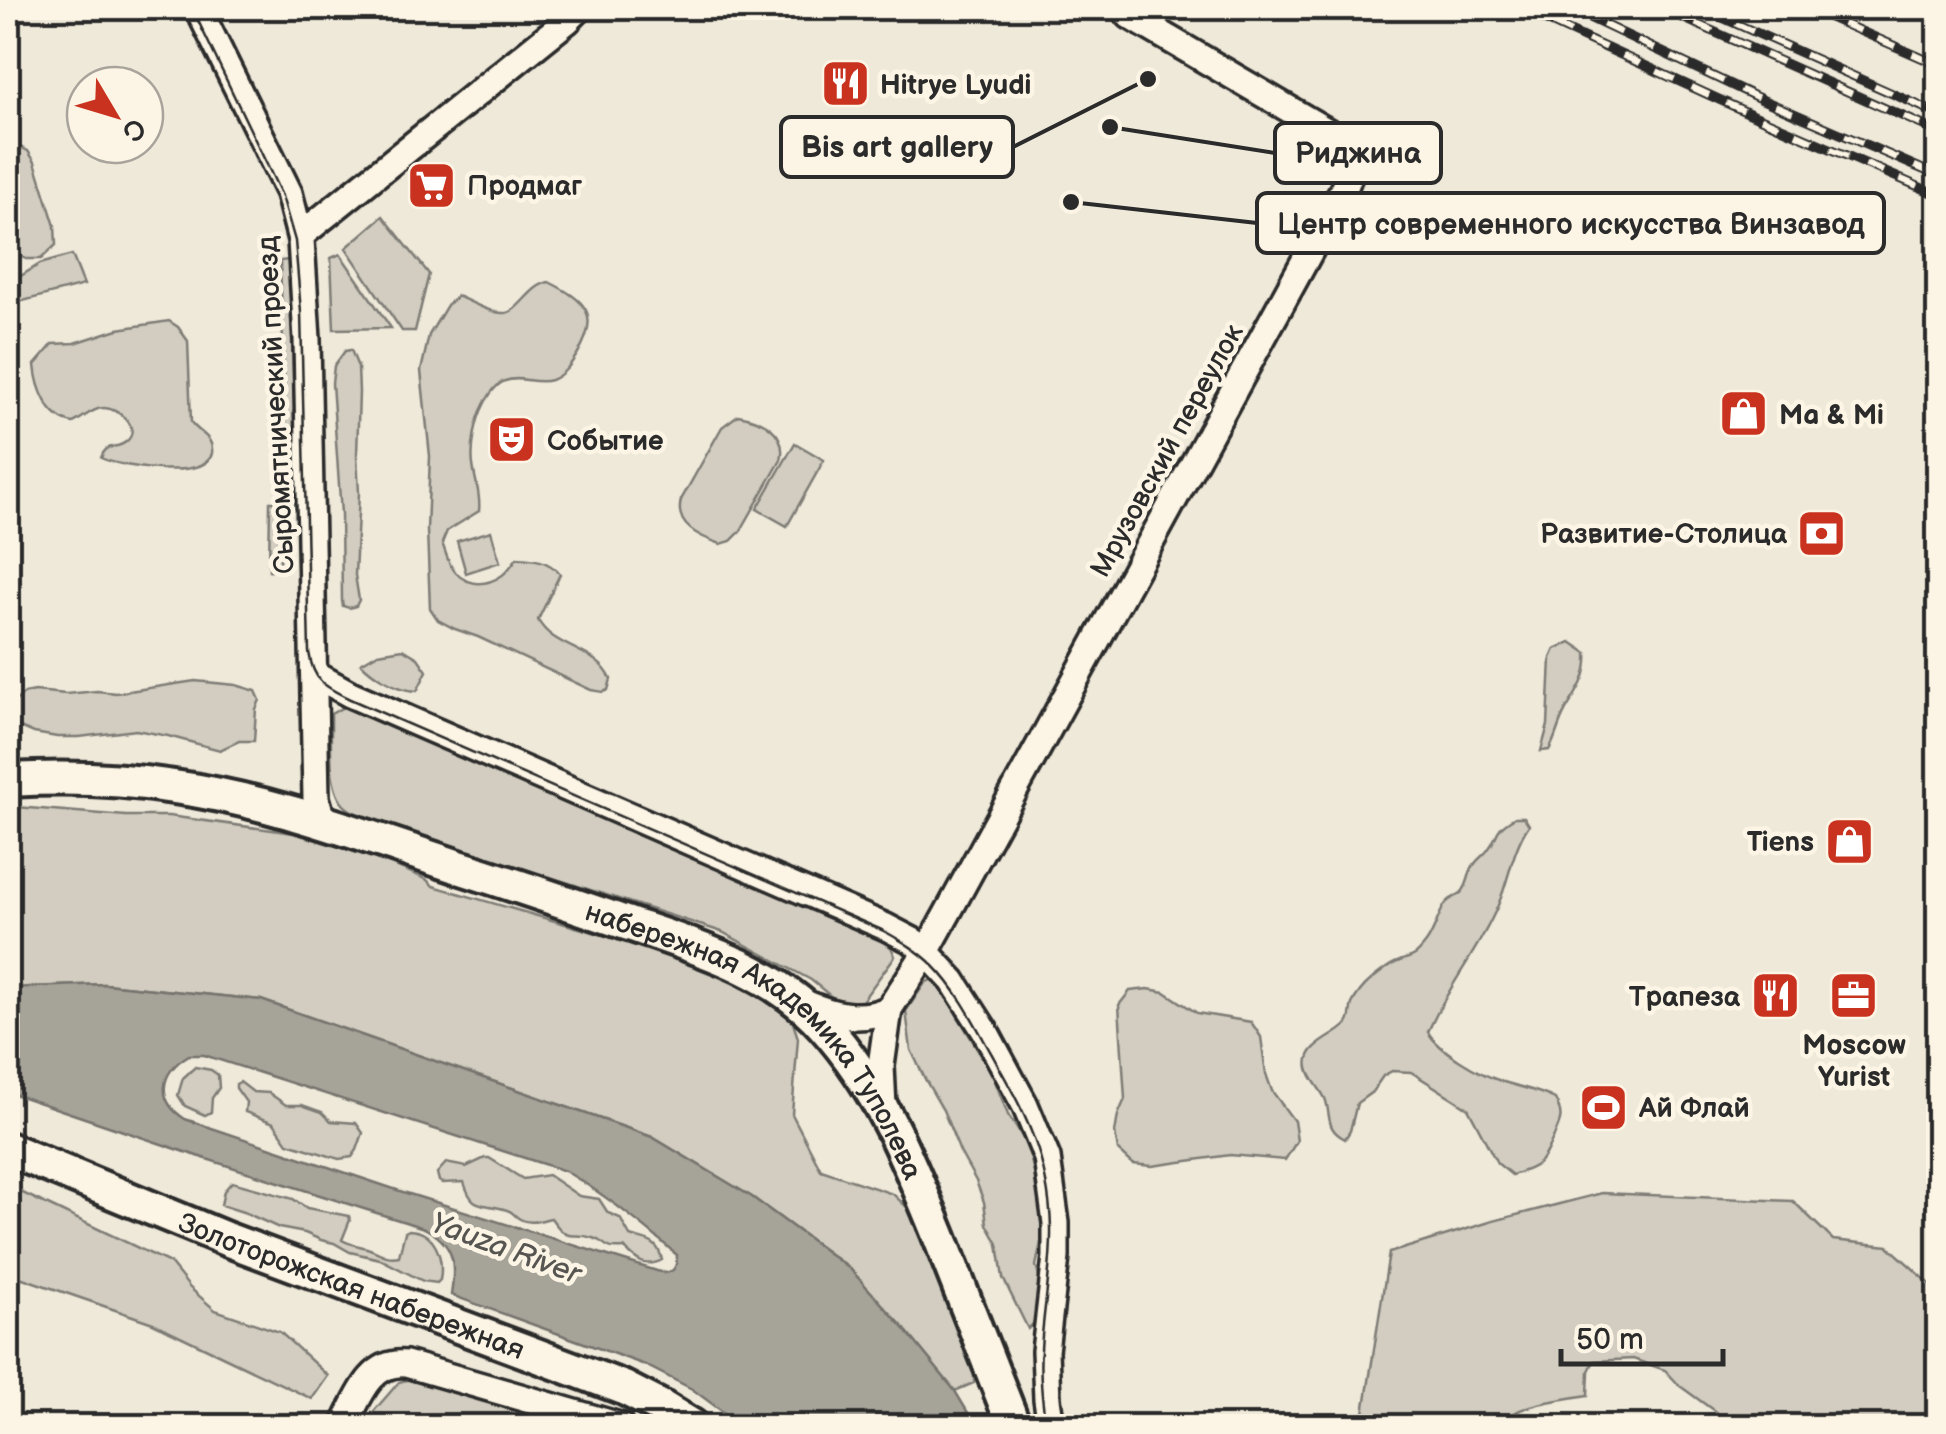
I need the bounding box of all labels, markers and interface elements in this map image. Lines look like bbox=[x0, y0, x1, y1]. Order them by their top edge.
restaurant icon: Hitrye Lyudi bbox=[819, 58, 871, 110]
north arrow bbox=[65, 65, 165, 165]
place label: Hitrye Lyudi bbox=[880, 69, 1031, 102]
text: С bbox=[114, 112, 153, 148]
callout: Bis art gallery bbox=[781, 117, 1013, 177]
callout: Риджина bbox=[1275, 123, 1441, 183]
text: Bis art gallery bbox=[801, 130, 993, 166]
text: Риджина bbox=[1295, 136, 1422, 172]
supermarket icon: Продмаг bbox=[406, 159, 458, 211]
place label: Продмаг bbox=[467, 170, 582, 203]
callout: Центр современного искусства Винзавод bbox=[1257, 193, 1884, 253]
text: Центр современного искусства Винзавод bbox=[1277, 207, 1865, 243]
street label: Сыромятнический проезд bbox=[251, 235, 302, 575]
street label: Мрузовский переулок bbox=[1084, 318, 1251, 583]
shop icon: Ma & Mi bbox=[1718, 388, 1770, 440]
place label: Ma & Mi bbox=[1779, 399, 1884, 432]
theatre icon: Событие bbox=[486, 414, 538, 466]
place label: Событие bbox=[547, 425, 664, 458]
bank icon: Развитие-Столица bbox=[1796, 507, 1848, 559]
place label: Развитие-Столица bbox=[1540, 518, 1788, 551]
shop icon: Tiens bbox=[1823, 815, 1875, 867]
place label: Tiens bbox=[1747, 826, 1814, 859]
street label: набережная Академика Туполева bbox=[581, 895, 929, 1185]
restaurant icon: Трапеза bbox=[1749, 970, 1801, 1022]
office icon: Moscow Yurist bbox=[1828, 970, 1880, 1022]
place label: Трапеза bbox=[1629, 981, 1741, 1014]
place label: Moscow Yurist bbox=[1802, 1029, 1906, 1094]
sports icon: Ай Флай bbox=[1578, 1081, 1630, 1133]
place label: Ай Флай bbox=[1638, 1092, 1750, 1125]
water label: Yauza River bbox=[426, 1205, 588, 1293]
street label: Золоторожская набережная bbox=[174, 1206, 529, 1367]
scale bar bbox=[1561, 1304, 1724, 1366]
text: 50 m bbox=[1576, 1322, 1644, 1358]

